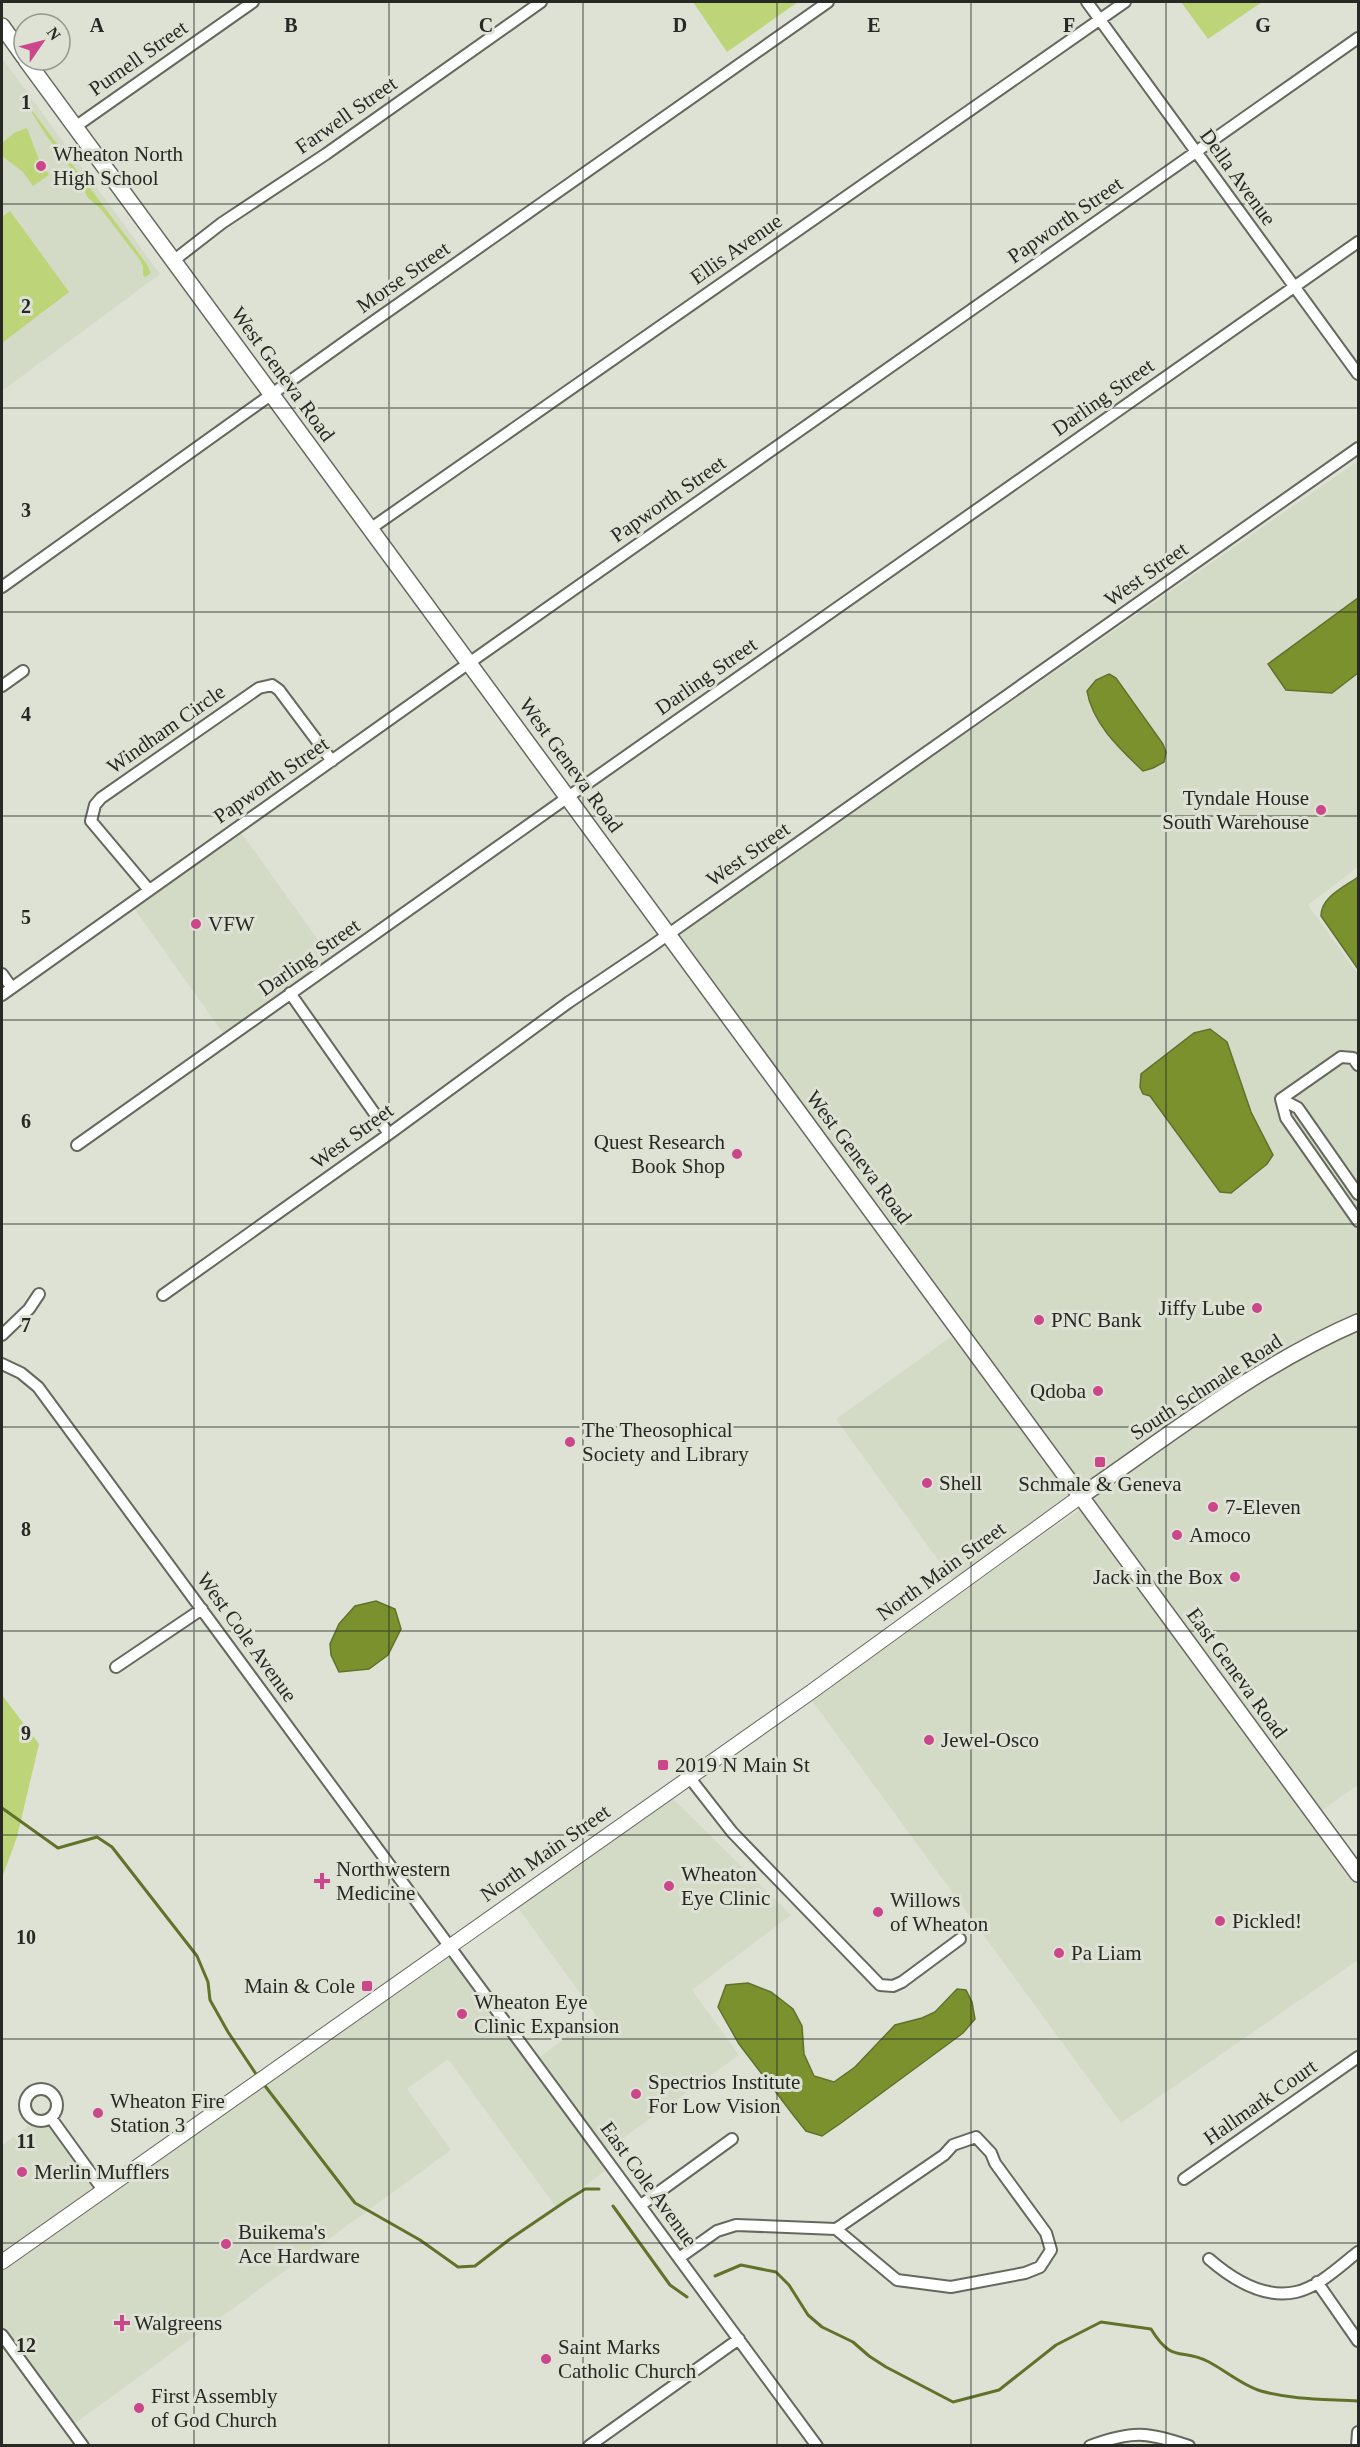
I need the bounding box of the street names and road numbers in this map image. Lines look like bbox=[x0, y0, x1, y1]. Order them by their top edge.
street label: Purnell Street bbox=[84, 15, 192, 101]
street label: Farwell Street bbox=[291, 71, 402, 159]
street label: Della Avenue bbox=[1195, 124, 1281, 230]
street label: Papworth Street bbox=[1003, 171, 1127, 268]
street label: Ellis Avenue bbox=[686, 209, 786, 289]
street label: Morse Street bbox=[352, 236, 454, 318]
street label: West Geneva Road bbox=[226, 302, 340, 446]
street label: Darling Street bbox=[1048, 353, 1159, 441]
street label: Papworth Street bbox=[606, 450, 730, 547]
street label: West Street bbox=[1100, 537, 1192, 611]
street label: Darling Street bbox=[651, 632, 762, 720]
street label: Windham Circle bbox=[102, 679, 230, 779]
street label: West Geneva Road bbox=[514, 693, 628, 837]
street label: Papworth Street bbox=[209, 731, 333, 828]
street label: West Street bbox=[702, 817, 794, 891]
street label: Darling Street bbox=[254, 913, 365, 1001]
street label: West Geneva Road bbox=[801, 1086, 917, 1229]
street label: West Street bbox=[306, 1098, 398, 1174]
street label: South Schmale Road bbox=[1126, 1329, 1287, 1445]
street label: North Main Street bbox=[872, 1516, 1010, 1626]
street label: West Cole Avenue bbox=[192, 1568, 302, 1706]
street label: East Geneva Road bbox=[1182, 1603, 1293, 1743]
street label: North Main Street bbox=[476, 1799, 615, 1907]
street label: Hallmark Court bbox=[1199, 2054, 1321, 2150]
street label: East Cole Avenue bbox=[596, 2117, 702, 2251]

